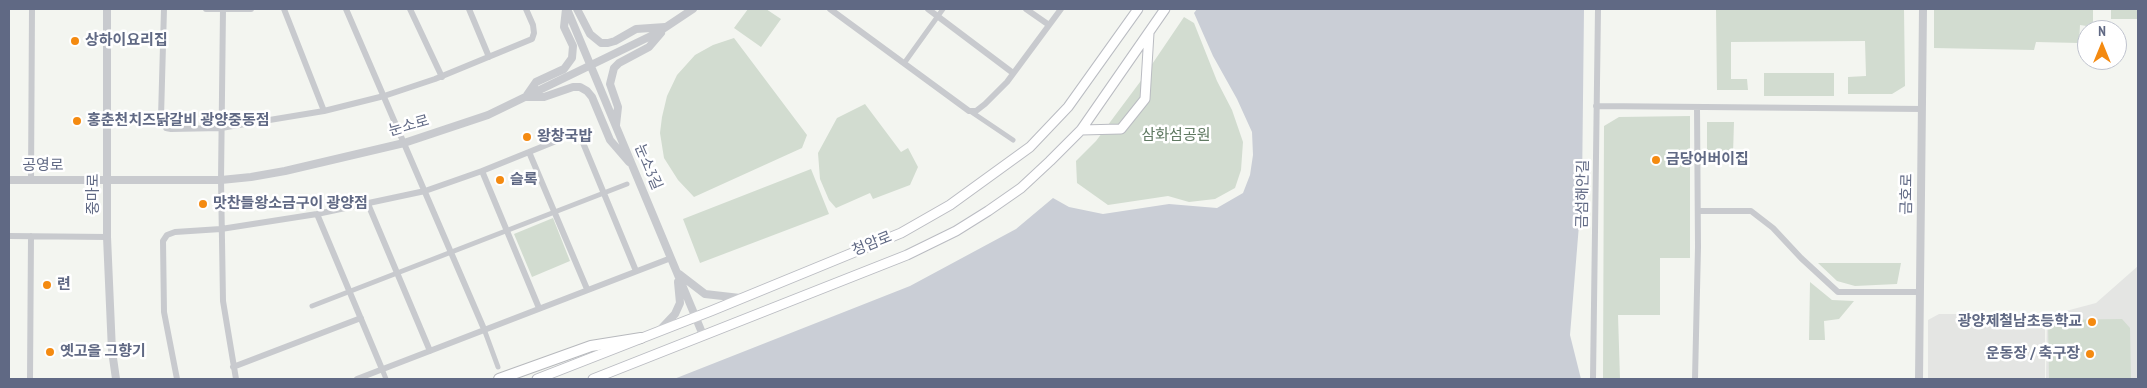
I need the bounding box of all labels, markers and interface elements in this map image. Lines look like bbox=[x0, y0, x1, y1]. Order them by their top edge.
north arrow bbox=[2077, 20, 2127, 70]
text: N bbox=[2098, 22, 2106, 40]
place label: 상하이요리집 bbox=[85, 32, 168, 50]
marker: 상하이요리집 bbox=[69, 35, 81, 47]
place label: 홍춘천치즈닭갈비 광양중동점 bbox=[87, 112, 269, 130]
street label: 눈소로 bbox=[387, 112, 431, 140]
marker: 홍춘천치즈닭갈비 광양중동점 bbox=[71, 115, 83, 127]
park label: 삼화섬공원 bbox=[1142, 127, 1210, 145]
place label: 왕창국밥 bbox=[537, 128, 592, 146]
marker: 왕창국밥 bbox=[521, 131, 533, 143]
street label: 눈소3길 bbox=[630, 141, 666, 193]
place label: 금당어버이집 bbox=[1666, 151, 1749, 169]
marker: 금당어버이집 bbox=[1650, 154, 1662, 166]
street label: 공영로 bbox=[22, 157, 64, 175]
street label: 금섬해안길 bbox=[1573, 159, 1593, 229]
place label: 슬록 bbox=[510, 171, 538, 189]
street label: 중마로 bbox=[85, 173, 103, 215]
street label: 금호로 bbox=[1898, 173, 1916, 215]
marker: 슬록 bbox=[494, 174, 506, 186]
place label: 맛찬들왕소금구이 광양점 bbox=[213, 195, 368, 213]
marker: 맛찬들왕소금구이 광양점 bbox=[197, 198, 209, 210]
street label: 청암로 bbox=[849, 228, 895, 260]
place label: 련 bbox=[57, 276, 71, 294]
marker: 련 bbox=[41, 279, 53, 291]
place label: 광양제철남초등학교 bbox=[1958, 313, 2082, 331]
marker: 광양제철남초등학교 bbox=[2086, 316, 2098, 328]
place label: 옛고을 그향기 bbox=[60, 343, 146, 361]
place label: 운동장 / 축구장 bbox=[1986, 345, 2080, 363]
marker: 옛고을 그향기 bbox=[44, 346, 56, 358]
marker: 운동장 / 축구장 bbox=[2084, 348, 2096, 360]

